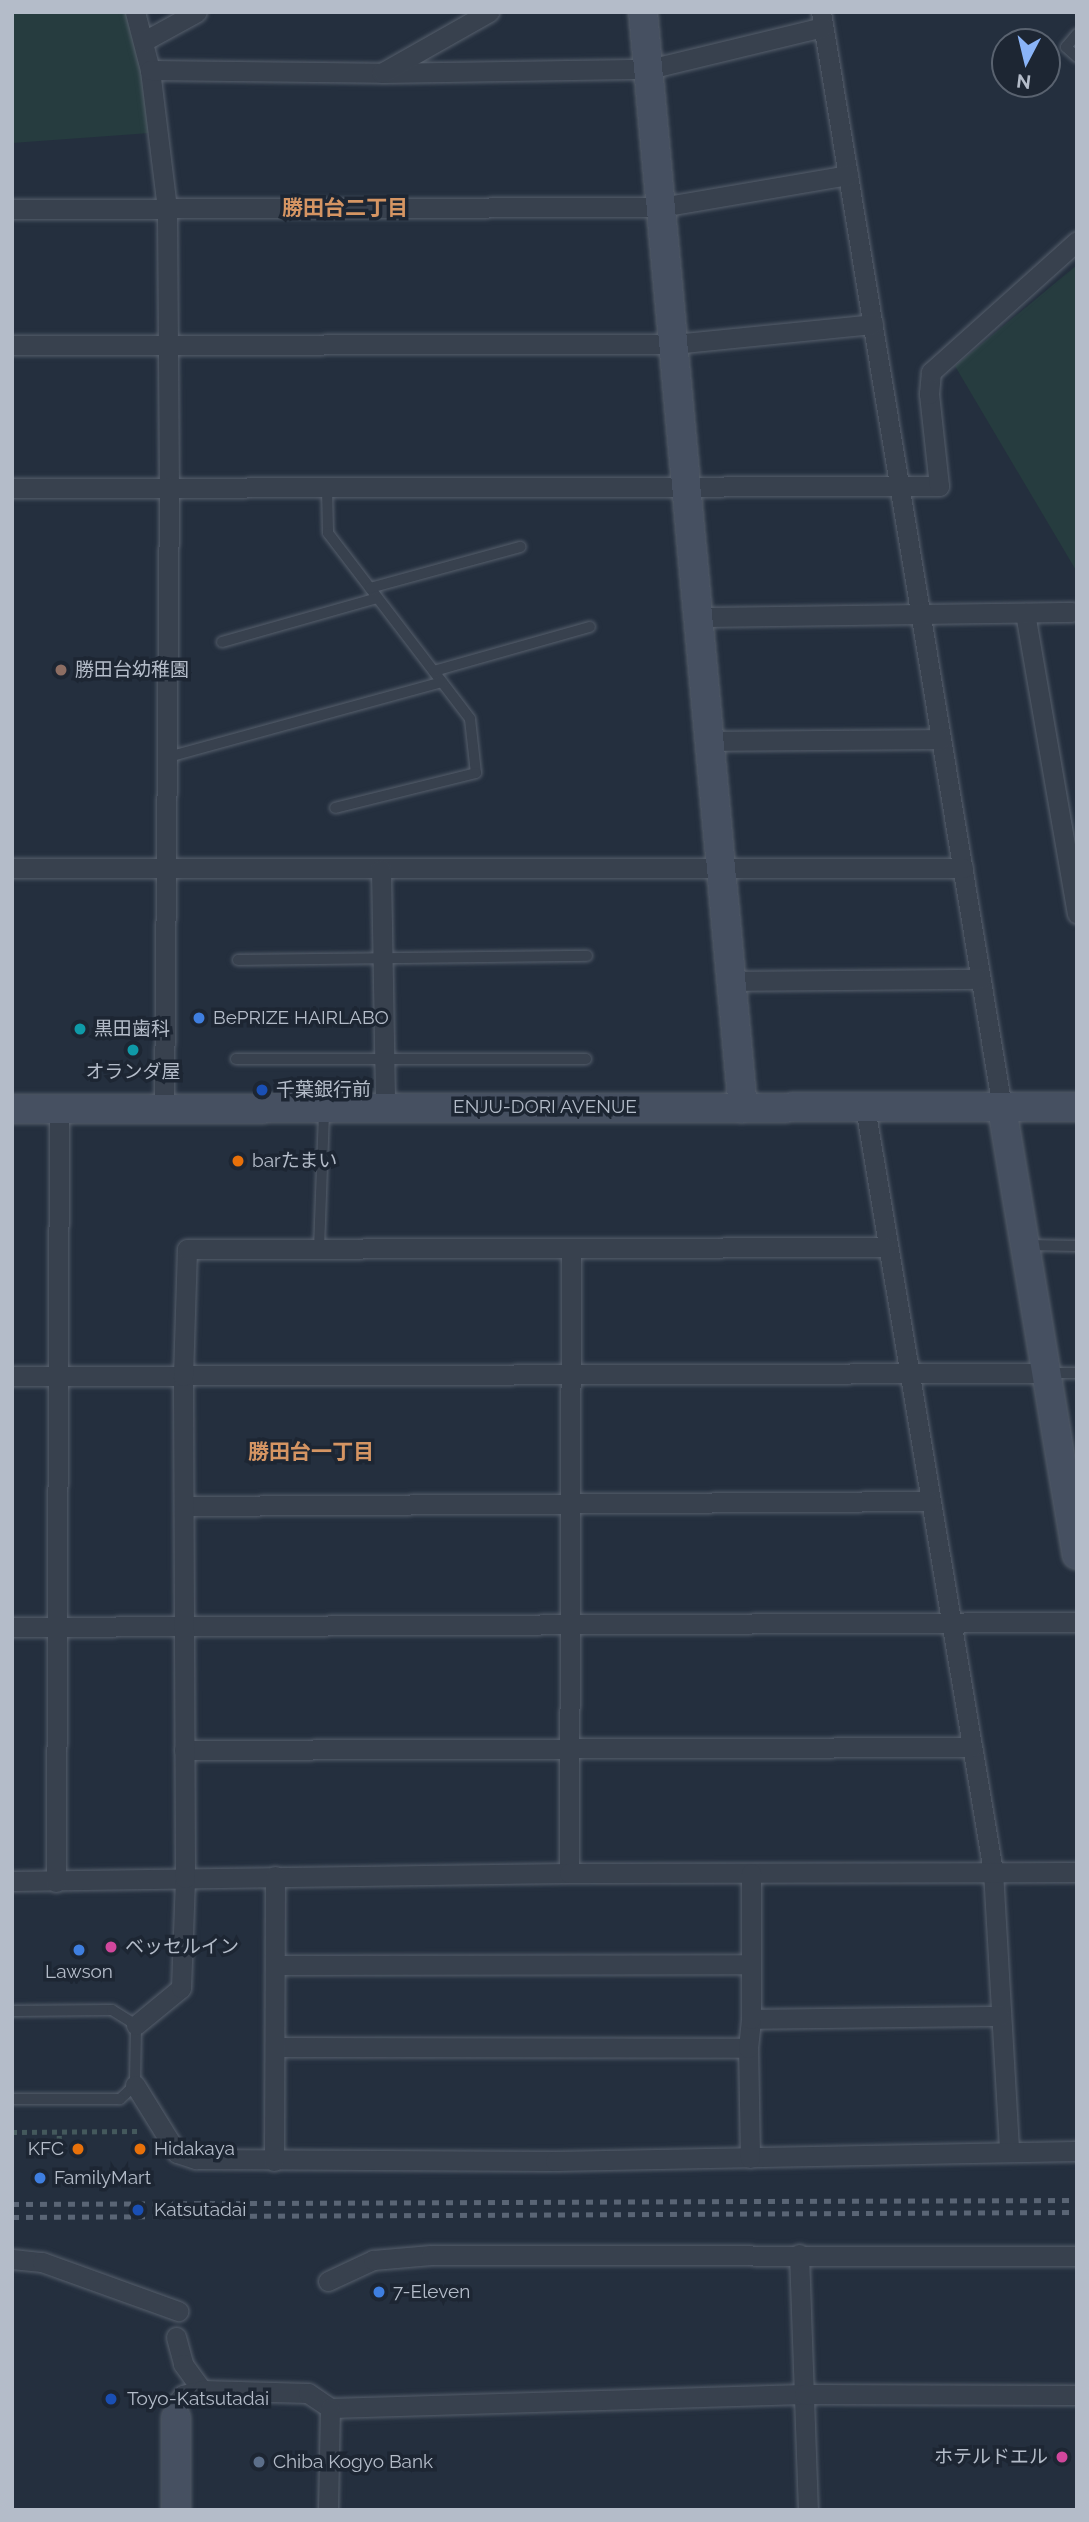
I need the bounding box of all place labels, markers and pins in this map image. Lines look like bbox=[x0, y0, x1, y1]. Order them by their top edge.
place label: 勝田台幼稚園 bbox=[75, 659, 189, 681]
marker: 勝田台幼稚園 bbox=[53, 662, 69, 678]
place label: BePRIZE HAIRLABO bbox=[213, 1007, 389, 1029]
marker: BePRIZE HAIRLABO bbox=[191, 1010, 207, 1026]
place label: 黒田歯科 bbox=[94, 1018, 170, 1040]
marker: 黒田歯科 bbox=[72, 1021, 88, 1037]
marker: オランダ屋 bbox=[125, 1042, 141, 1058]
place label: オランダ屋 bbox=[86, 1061, 180, 1083]
place label: 千葉銀行前 bbox=[276, 1079, 371, 1101]
marker: 千葉銀行前 bbox=[254, 1082, 270, 1098]
place label: barたまい bbox=[252, 1150, 338, 1172]
marker: barたまい bbox=[230, 1153, 246, 1169]
place label: ベッセルイン bbox=[125, 1936, 239, 1958]
marker: ベッセルイン bbox=[103, 1939, 119, 1955]
marker: Lawson bbox=[71, 1942, 87, 1958]
place label: Lawson bbox=[45, 1961, 113, 1983]
place label: KFC bbox=[28, 2138, 64, 2160]
place label: Hidakaya bbox=[154, 2138, 235, 2160]
marker: KFC bbox=[70, 2141, 86, 2157]
marker: Hidakaya bbox=[132, 2141, 148, 2157]
place label: FamilyMart bbox=[54, 2167, 151, 2189]
marker: FamilyMart bbox=[32, 2170, 48, 2186]
place label: Katsutadai bbox=[154, 2199, 246, 2221]
marker: Katsutadai bbox=[128, 2200, 148, 2220]
place label: 7-Eleven bbox=[393, 2281, 470, 2303]
marker: 7-Eleven bbox=[371, 2284, 387, 2300]
place label: Toyo-Katsutadai bbox=[127, 2388, 269, 2410]
marker: Toyo-Katsutadai bbox=[101, 2389, 121, 2409]
place label: ホテルドエル bbox=[934, 2446, 1048, 2468]
marker: ホテルドエル bbox=[1054, 2449, 1070, 2465]
place label: Chiba Kogyo Bank bbox=[273, 2451, 433, 2473]
marker: Chiba Kogyo Bank bbox=[251, 2454, 267, 2470]

